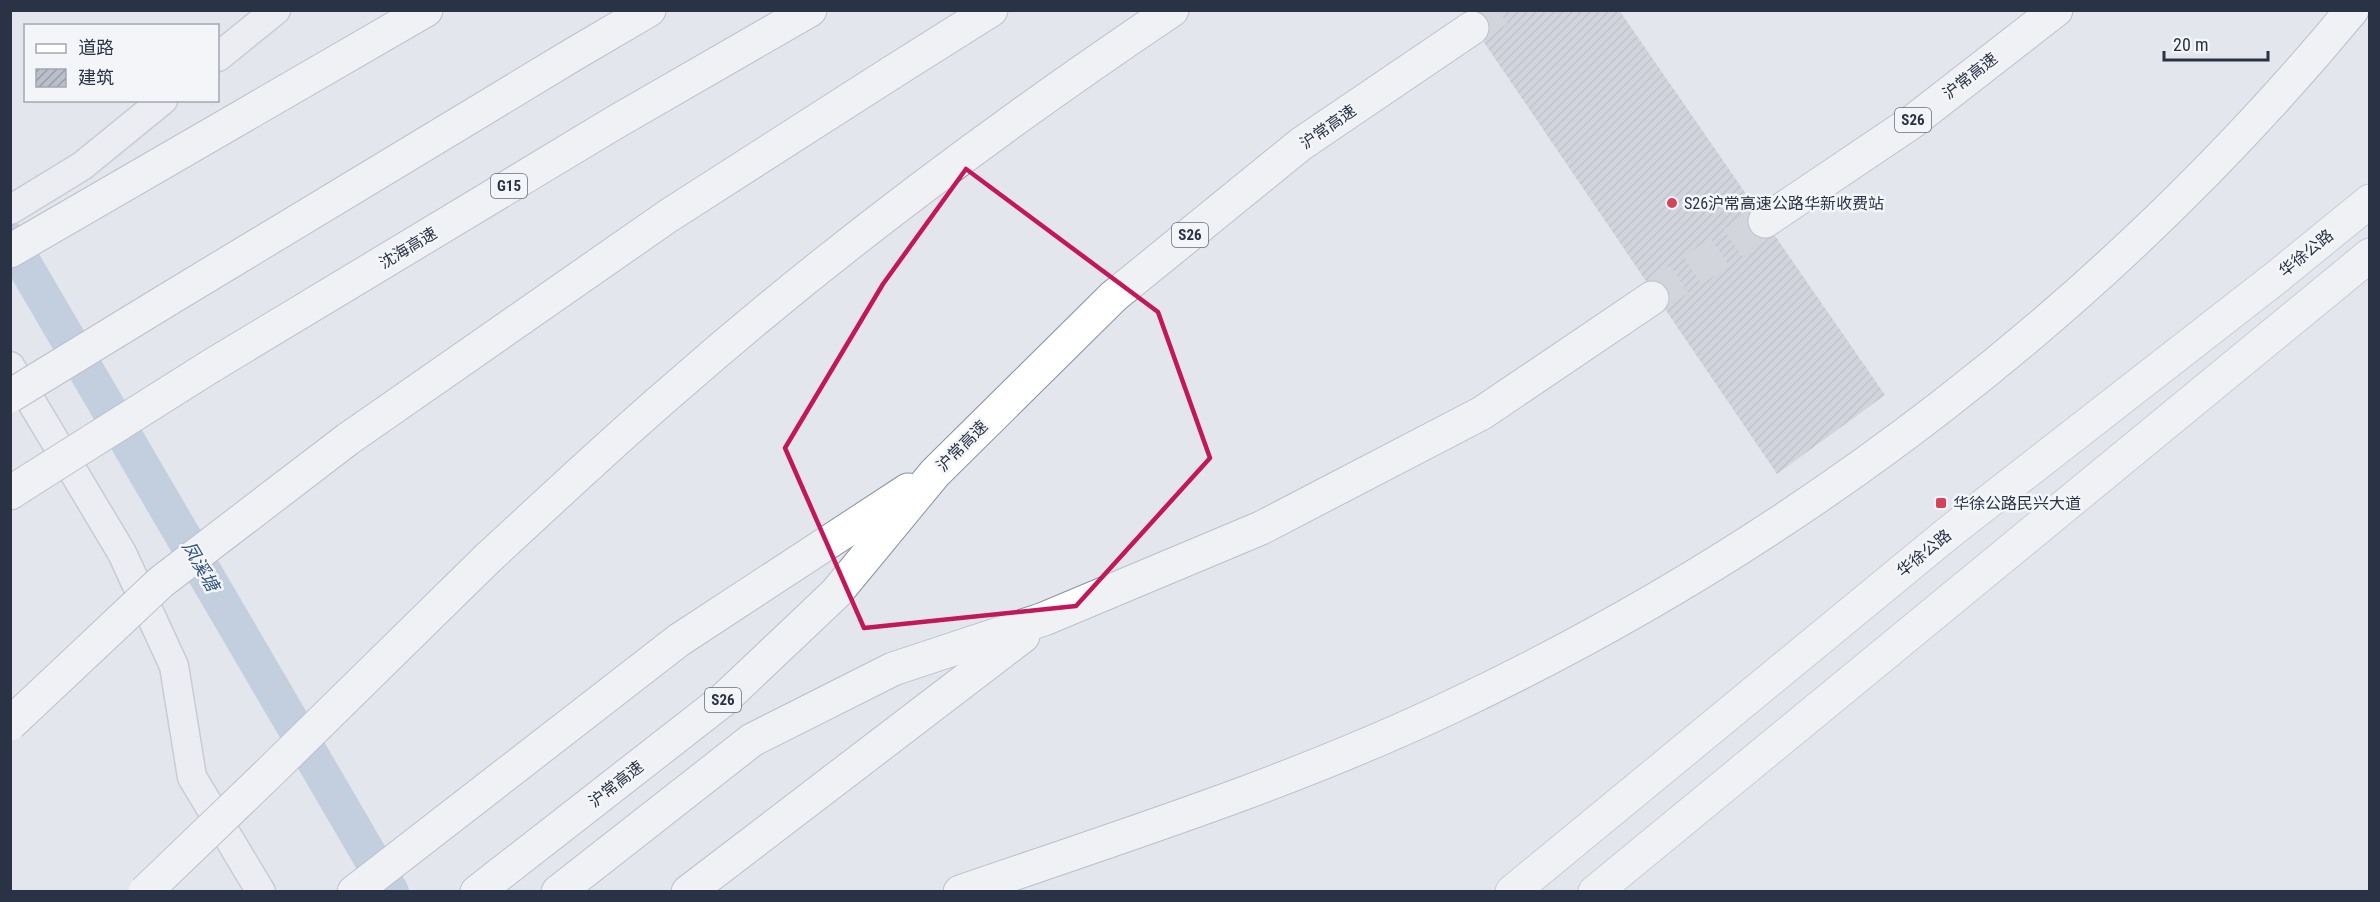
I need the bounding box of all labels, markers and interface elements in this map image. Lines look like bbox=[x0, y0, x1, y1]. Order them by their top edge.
legend bbox=[24, 24, 219, 102]
scale bar bbox=[2164, 24, 2268, 62]
text: 20 m bbox=[2173, 34, 2208, 55]
text: 道路 bbox=[78, 37, 114, 58]
street label: 沪常高速 bbox=[1939, 49, 2001, 103]
text: 建筑 bbox=[78, 67, 114, 88]
street label: 沪常高速 bbox=[1296, 101, 1360, 153]
road number: S26 bbox=[1895, 108, 1931, 132]
road number: G15 bbox=[491, 174, 527, 198]
place label: S26沪常高速公路华新收费站 bbox=[1684, 194, 1884, 213]
marker: S26沪常高速公路华新收费站 bbox=[1665, 196, 1679, 210]
street label: 沈海高速 bbox=[376, 223, 440, 273]
road number: S26 bbox=[1172, 223, 1208, 247]
street label: 华徐公路 bbox=[2275, 225, 2337, 281]
street label: 沪常高速 bbox=[933, 417, 991, 475]
place label: 华徐公路民兴大道 bbox=[1953, 494, 2081, 513]
marker: 华徐公路民兴大道 bbox=[1934, 496, 1948, 510]
street label: 华徐公路 bbox=[1893, 525, 1955, 581]
water label: 凤溪塘 bbox=[178, 537, 225, 597]
road number: S26 bbox=[705, 688, 741, 712]
street label: 沪常高速 bbox=[585, 757, 647, 811]

